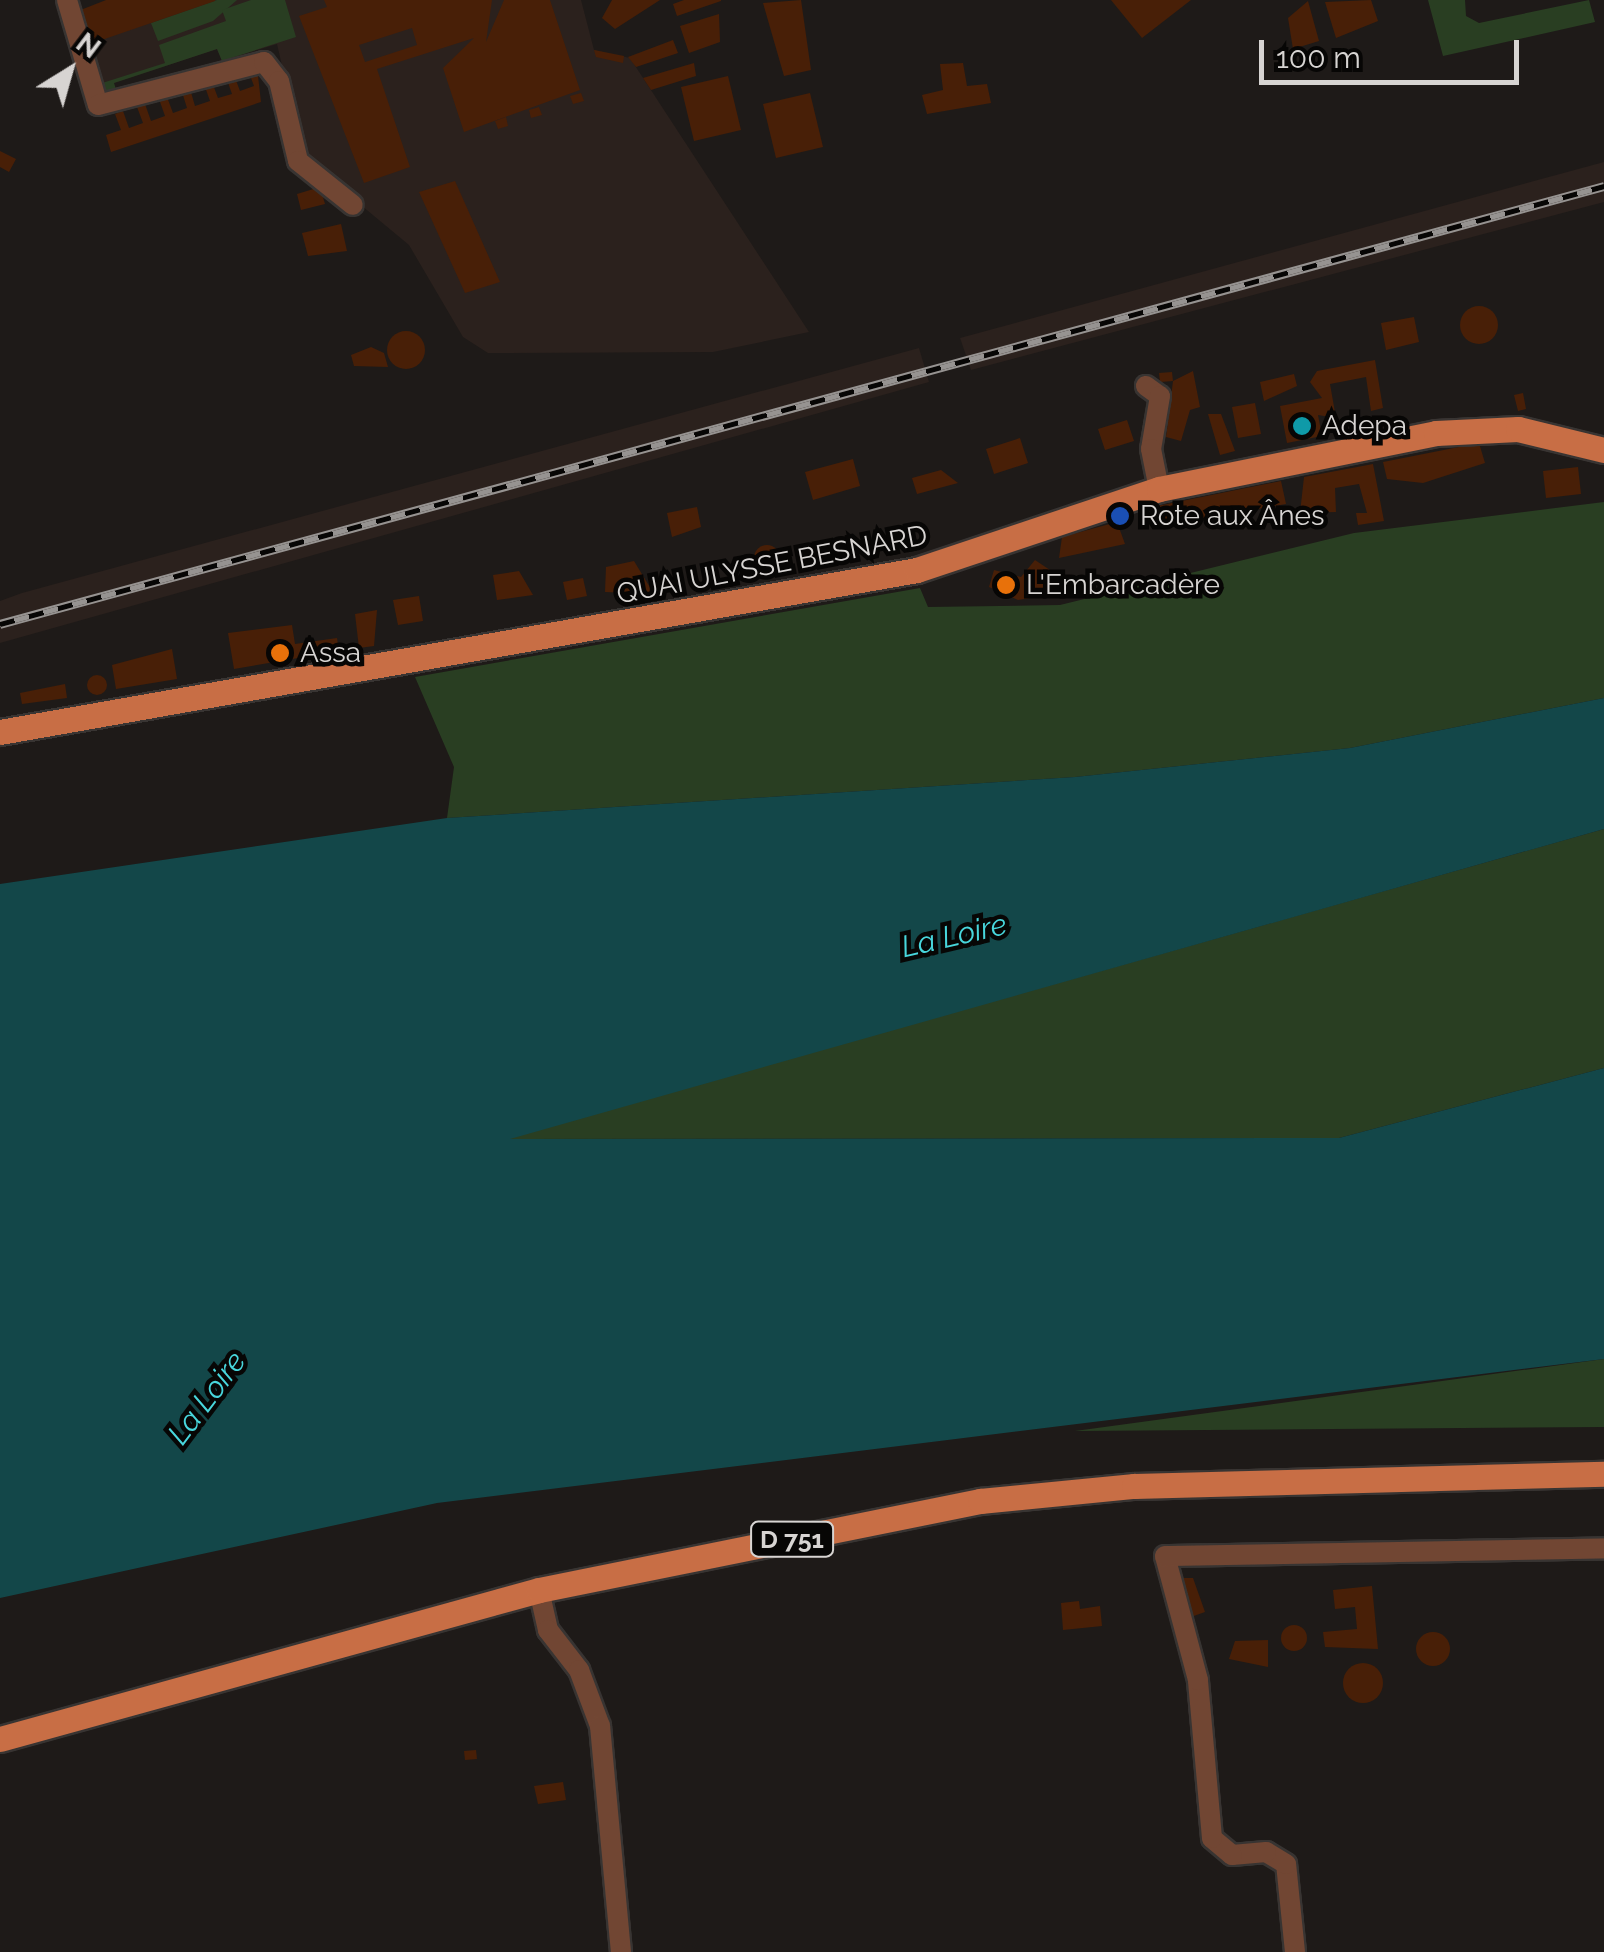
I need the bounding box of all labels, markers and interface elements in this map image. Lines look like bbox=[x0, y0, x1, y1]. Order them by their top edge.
north arrow bbox=[20, 20, 120, 120]
scale bar bbox=[1264, 20, 1524, 82]
text: N bbox=[70, 26, 107, 65]
text: 100 m bbox=[1276, 40, 1361, 75]
place label: Adepa bbox=[1322, 409, 1407, 443]
marker: Adepa bbox=[1291, 415, 1313, 437]
place label: Rote aux Ânes bbox=[1140, 499, 1325, 533]
marker: Rote aux Ânes bbox=[1109, 505, 1131, 527]
street label: QUAI ULYSSE BESNARD bbox=[614, 518, 930, 612]
place label: L'Embarcadère bbox=[1026, 568, 1220, 602]
marker: L'Embarcadère bbox=[995, 574, 1017, 596]
place label: Assa bbox=[300, 636, 361, 670]
marker: Assa bbox=[269, 642, 291, 664]
water label: La Loire bbox=[898, 906, 1010, 966]
water label: La Loire bbox=[160, 1344, 254, 1452]
road number: D 751 bbox=[750, 1519, 834, 1559]

